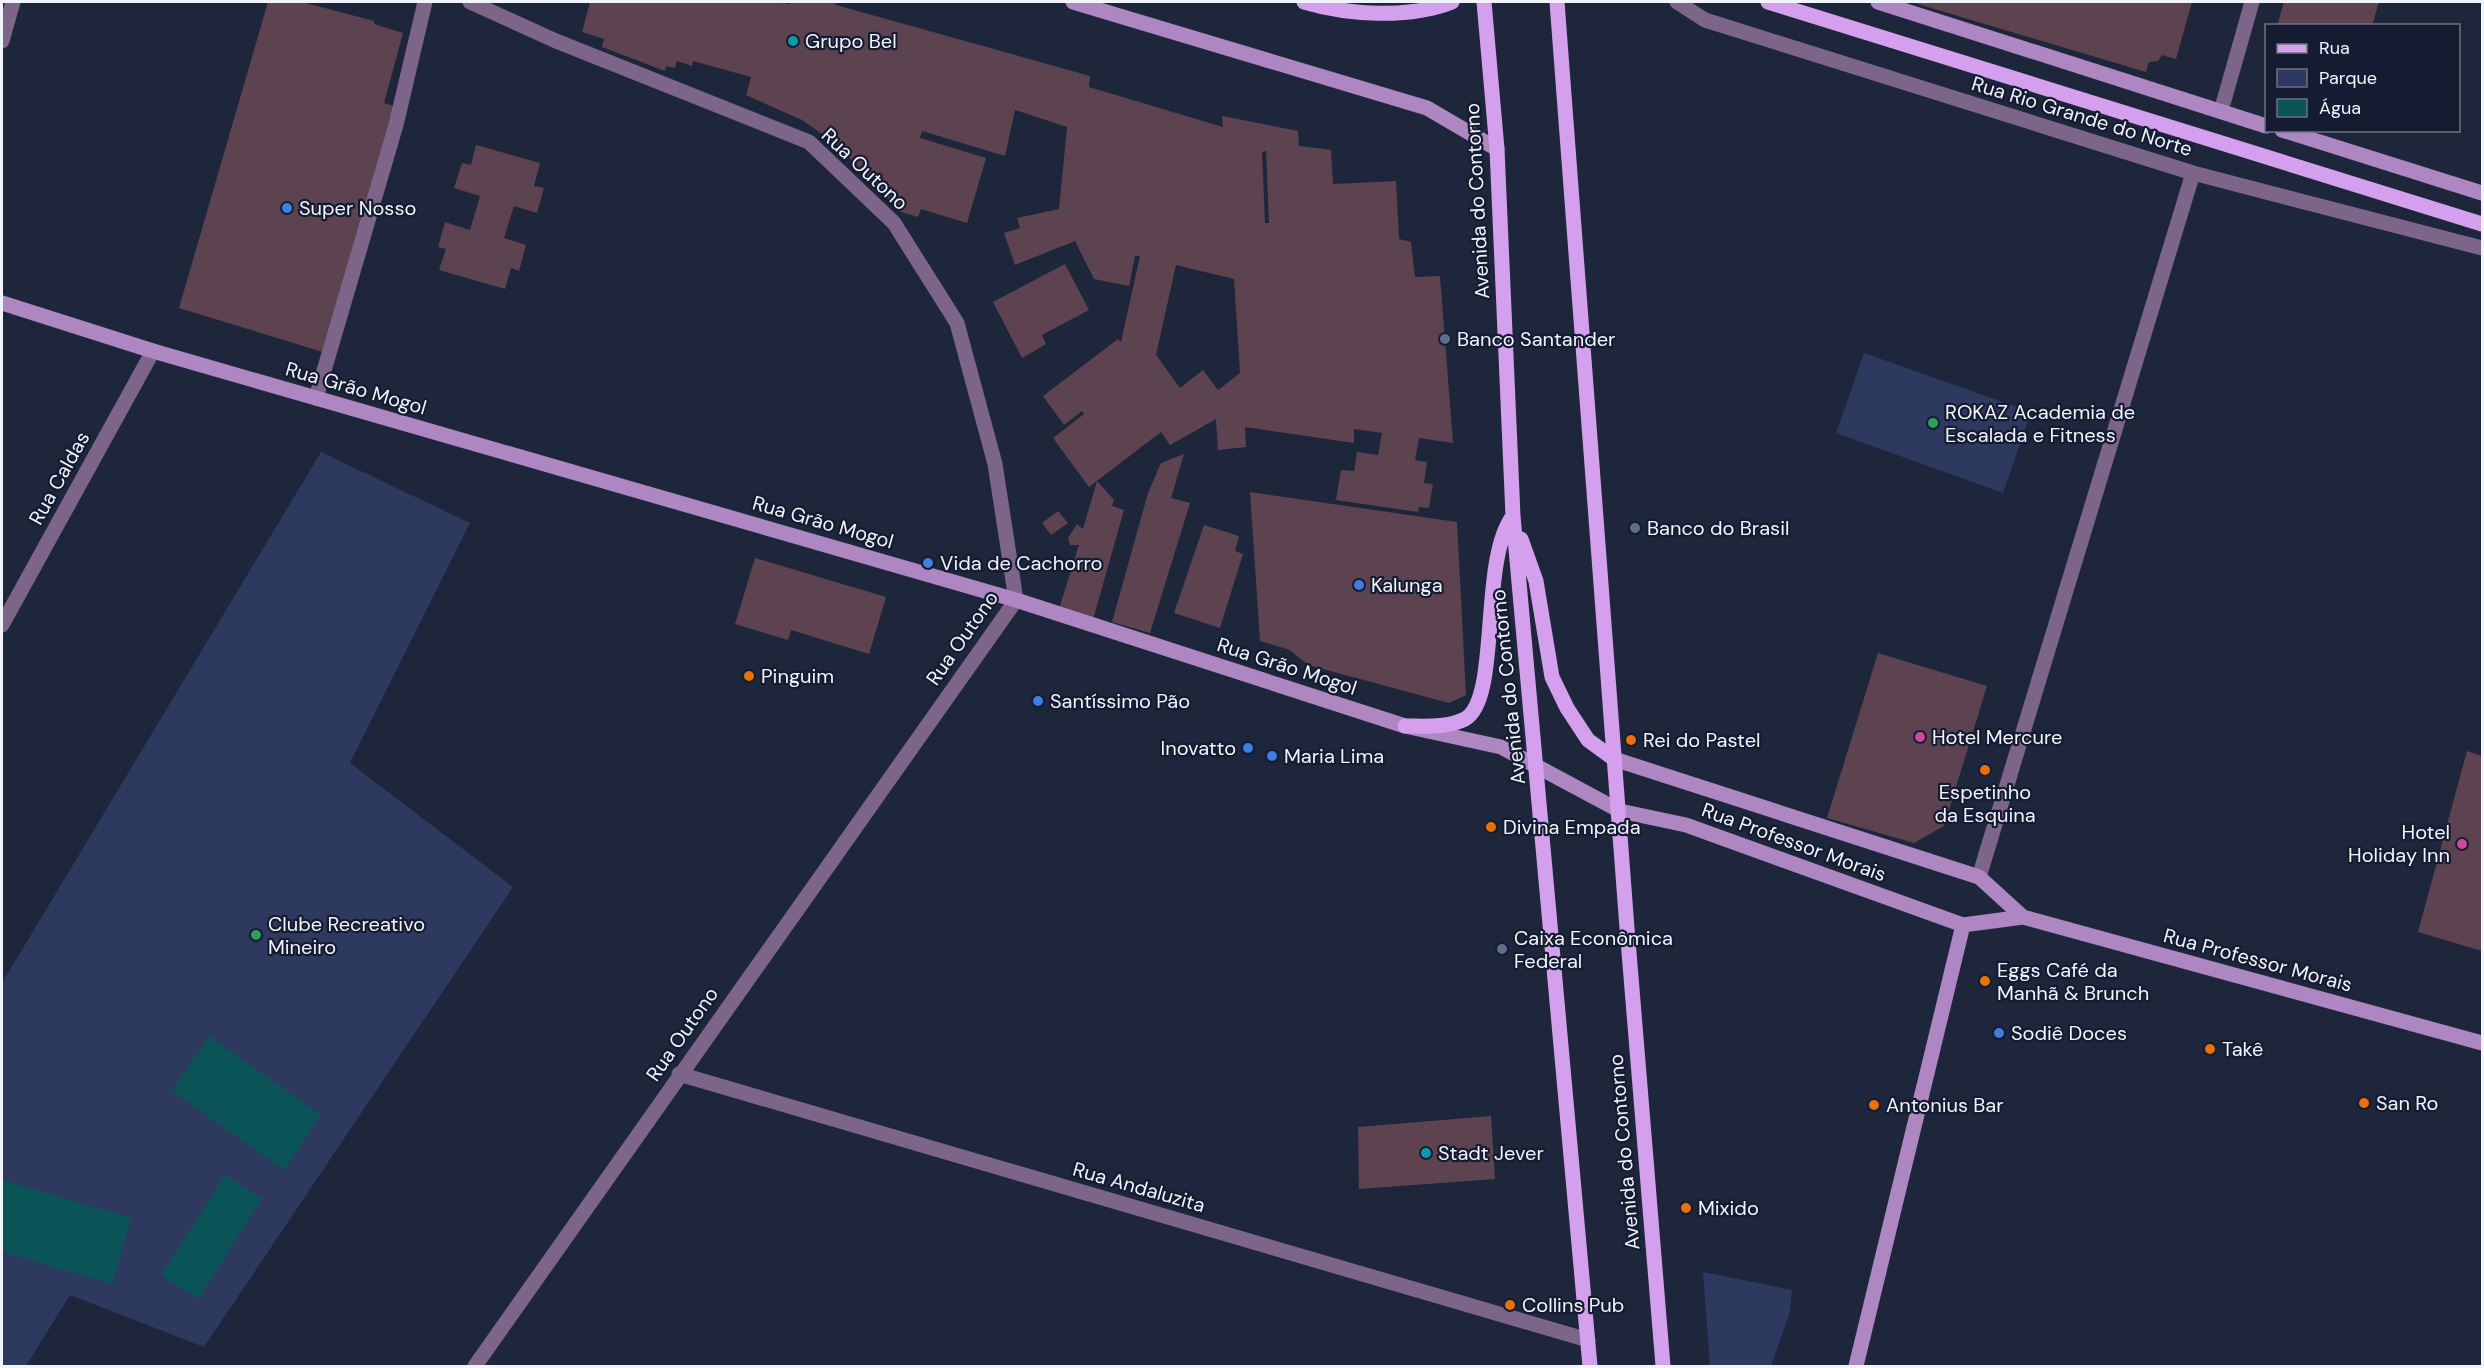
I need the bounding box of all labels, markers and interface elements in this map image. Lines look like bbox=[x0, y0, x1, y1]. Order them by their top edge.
legend bbox=[2265, 24, 2460, 132]
place label: Grupo Bel bbox=[805, 28, 897, 54]
marker: Grupo Bel bbox=[786, 34, 800, 48]
text: Rua bbox=[2319, 36, 2350, 60]
text: Parque bbox=[2319, 66, 2377, 90]
street label: Rua Rio Grande do Norte bbox=[1969, 70, 2195, 162]
text: Água bbox=[2319, 96, 2361, 120]
street label: Avenida do Contorno bbox=[1459, 102, 1495, 300]
street label: Rua Outono bbox=[816, 122, 914, 216]
place label: Super Nosso bbox=[299, 195, 416, 221]
marker: Super Nosso bbox=[280, 201, 294, 215]
place label: Banco Santander bbox=[1457, 326, 1616, 352]
marker: Banco Santander bbox=[1438, 332, 1452, 346]
street label: Rua Grão Mogol bbox=[282, 355, 430, 421]
place label: ROKAZ Academia de Escalada e Fitness bbox=[1945, 399, 2135, 448]
marker: ROKAZ Academia de Escalada e Fitness bbox=[1926, 416, 1940, 430]
street label: Rua Caldas bbox=[23, 427, 95, 529]
street label: Rua Grão Mogol bbox=[749, 489, 897, 555]
place label: Banco do Brasil bbox=[1647, 515, 1789, 541]
marker: Banco do Brasil bbox=[1628, 521, 1642, 535]
place label: Vida de Cachorro bbox=[940, 550, 1102, 576]
marker: Vida de Cachorro bbox=[921, 556, 935, 570]
place label: Kalunga bbox=[1371, 572, 1443, 598]
marker: Kalunga bbox=[1352, 578, 1366, 592]
street label: Rua Outono bbox=[920, 586, 1004, 690]
street label: Avenida do Contorno bbox=[1485, 588, 1531, 786]
street label: Rua Grão Mogol bbox=[1214, 631, 1360, 701]
place label: Pinguim bbox=[761, 663, 834, 689]
marker: Pinguim bbox=[742, 669, 756, 683]
place label: Santíssimo Pão bbox=[1050, 688, 1190, 714]
marker: Santíssimo Pão bbox=[1031, 694, 1045, 708]
place label: Hotel Mercure bbox=[1932, 724, 2062, 750]
place label: Rei do Pastel bbox=[1643, 727, 1760, 753]
marker: Hotel Mercure bbox=[1913, 730, 1927, 744]
marker: Rei do Pastel bbox=[1624, 733, 1638, 747]
place label: Inovatto bbox=[1161, 735, 1236, 761]
marker: Inovatto bbox=[1241, 741, 1255, 755]
place label: Maria Lima bbox=[1284, 743, 1384, 769]
marker: Maria Lima bbox=[1265, 749, 1279, 763]
marker: Espetinho da Esquina bbox=[1978, 763, 1992, 777]
place label: Espetinho da Esquina bbox=[1934, 779, 2036, 828]
street label: Rua Professor Morais bbox=[1698, 797, 1890, 887]
place label: Divina Empada bbox=[1503, 814, 1641, 840]
place label: Hotel Holiday Inn bbox=[2348, 819, 2450, 868]
marker: Divina Empada bbox=[1484, 820, 1498, 834]
marker: Hotel Holiday Inn bbox=[2455, 837, 2469, 851]
place label: Clube Recreativo Mineiro bbox=[268, 911, 425, 960]
street label: Rua Professor Morais bbox=[2161, 922, 2355, 998]
place label: Caixa Econômica Federal bbox=[1514, 925, 1673, 974]
marker: Clube Recreativo Mineiro bbox=[249, 928, 263, 942]
marker: Caixa Econômica Federal bbox=[1495, 942, 1509, 956]
place label: Eggs Café da Manhã & Brunch bbox=[1997, 957, 2149, 1006]
marker: Eggs Café da Manhã & Brunch bbox=[1978, 974, 1992, 988]
street label: Rua Outono bbox=[640, 982, 724, 1086]
place label: Sodiê Doces bbox=[2011, 1020, 2127, 1046]
marker: Sodiê Doces bbox=[1992, 1026, 2006, 1040]
place label: Takê bbox=[2222, 1036, 2263, 1062]
marker: Takê bbox=[2203, 1042, 2217, 1056]
street label: Avenida do Contorno bbox=[1602, 1053, 1646, 1251]
place label: San Ro bbox=[2376, 1090, 2438, 1116]
place label: Antonius Bar bbox=[1886, 1092, 2004, 1118]
marker: San Ro bbox=[2357, 1096, 2371, 1110]
marker: Antonius Bar bbox=[1867, 1098, 1881, 1112]
place label: Stadt Jever bbox=[1438, 1140, 1544, 1166]
marker: Stadt Jever bbox=[1419, 1146, 1433, 1160]
street label: Rua Andaluzita bbox=[1070, 1156, 1208, 1218]
place label: Mixido bbox=[1698, 1195, 1759, 1221]
marker: Mixido bbox=[1679, 1201, 1693, 1215]
place label: Collins Pub bbox=[1522, 1292, 1624, 1318]
marker: Collins Pub bbox=[1503, 1298, 1517, 1312]

